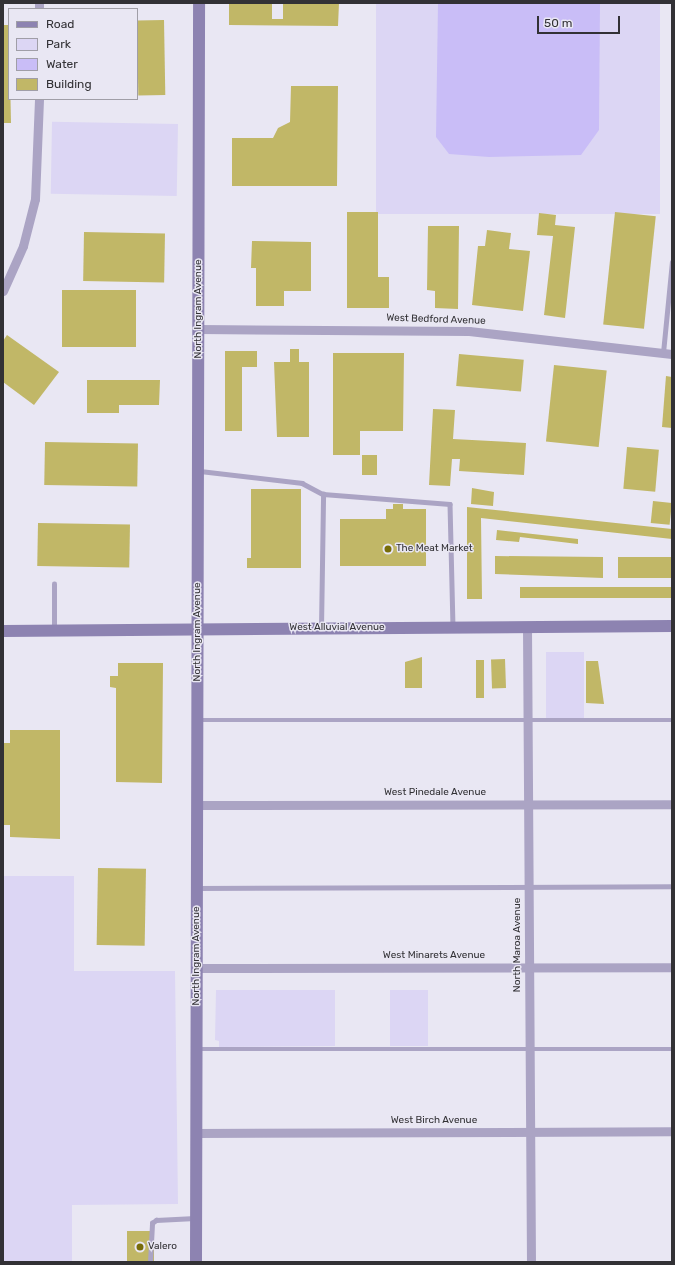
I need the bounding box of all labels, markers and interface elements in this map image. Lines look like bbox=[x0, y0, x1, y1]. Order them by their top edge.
legend bbox=[8, 8, 138, 100]
scale bar bbox=[539, 8, 622, 34]
text: 50 m bbox=[544, 16, 572, 30]
text: Road bbox=[46, 17, 74, 31]
text: Park bbox=[46, 37, 71, 51]
text: Water bbox=[46, 57, 78, 71]
text: Building bbox=[46, 77, 92, 91]
street label: North Ingram Avenue bbox=[193, 259, 205, 359]
street label: West Bedford Avenue bbox=[386, 312, 486, 328]
place label: The Meat Market bbox=[396, 543, 473, 555]
marker: The Meat Market bbox=[383, 544, 393, 554]
street label: North Ingram Avenue bbox=[192, 582, 204, 682]
street label: West Alluvial Avenue bbox=[289, 622, 385, 634]
street label: West Pinedale Avenue bbox=[384, 787, 486, 799]
street label: North Maroa Avenue bbox=[512, 898, 524, 992]
street label: North Ingram Avenue bbox=[191, 906, 203, 1006]
street label: West Minarets Avenue bbox=[383, 950, 485, 962]
street label: West Birch Avenue bbox=[391, 1115, 477, 1127]
place label: Valero bbox=[148, 1241, 177, 1253]
marker: Valero bbox=[135, 1242, 145, 1252]

